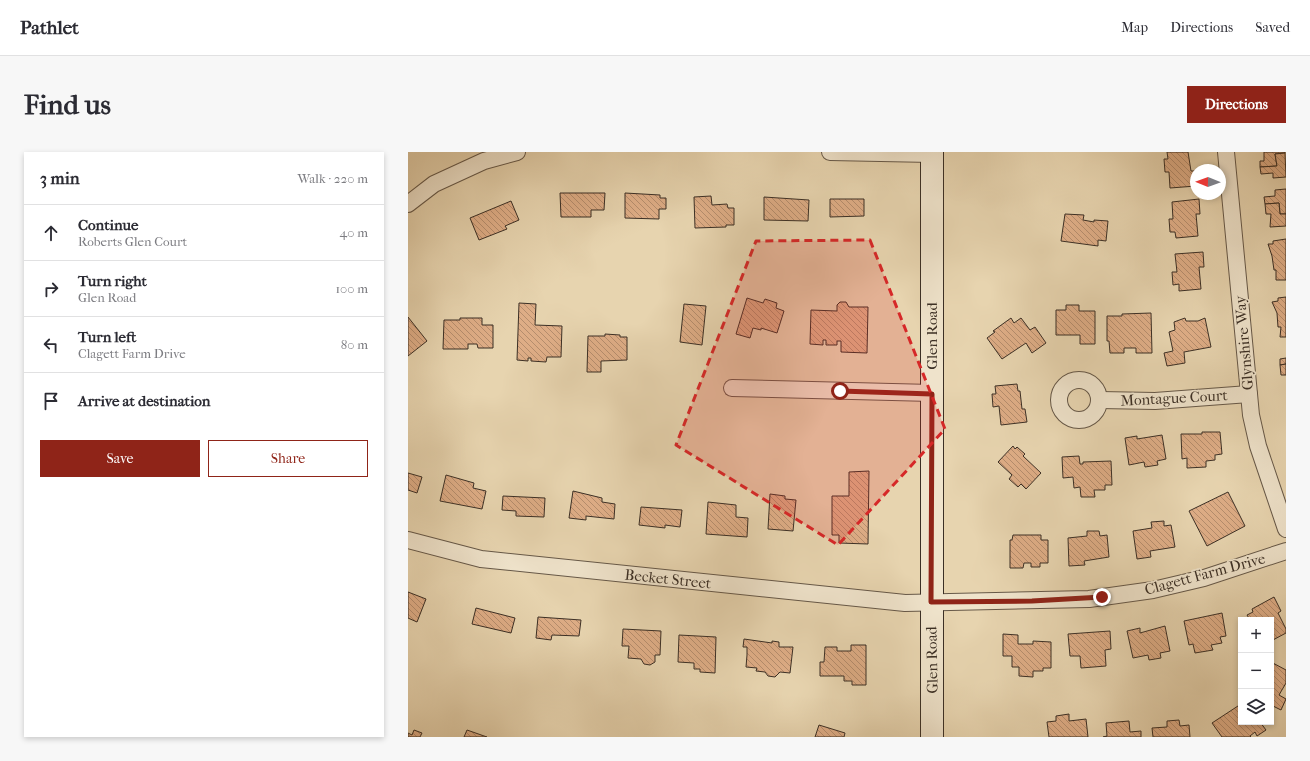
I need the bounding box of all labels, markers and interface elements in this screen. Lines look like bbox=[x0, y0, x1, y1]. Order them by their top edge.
text: Pathlet bbox=[20, 17, 79, 39]
text: Map bbox=[1121, 19, 1148, 36]
text: Directions bbox=[1170, 19, 1233, 36]
text: Saved bbox=[1255, 19, 1290, 36]
button: Directions bbox=[1187, 86, 1286, 123]
text: Find us bbox=[24, 88, 111, 121]
north arrow bbox=[1190, 164, 1226, 200]
text: 3 min bbox=[40, 168, 80, 188]
text: Walk · 220 m bbox=[297, 171, 368, 186]
text: Continue bbox=[78, 216, 138, 234]
icon: ahead bbox=[40, 222, 62, 244]
text: 40 m bbox=[340, 225, 368, 240]
text: Roberts Glen Court bbox=[78, 234, 187, 249]
text: Turn right bbox=[78, 272, 147, 290]
icon: right bbox=[40, 278, 62, 300]
text: 100 m bbox=[335, 281, 368, 296]
text: Glen Road bbox=[78, 290, 136, 305]
street label: Glynshire Way bbox=[1231, 294, 1257, 391]
street label: Glen Road bbox=[923, 301, 941, 370]
text: Turn left bbox=[78, 328, 136, 346]
icon: left bbox=[40, 334, 62, 356]
text: 80 m bbox=[341, 337, 368, 352]
text: Clagett Farm Drive bbox=[78, 346, 186, 361]
route start bbox=[831, 382, 849, 400]
street label: Montague Court bbox=[1120, 386, 1229, 410]
icon: arrive bbox=[40, 390, 62, 412]
text: Arrive at destination bbox=[78, 392, 210, 410]
button: Save bbox=[40, 440, 200, 477]
button: Share bbox=[208, 440, 368, 477]
street label: Clagett Farm Drive bbox=[1143, 549, 1268, 599]
street label: Becket Street bbox=[624, 566, 713, 593]
route end bbox=[1093, 588, 1111, 606]
map controls bbox=[1238, 617, 1274, 725]
button: + bbox=[1238, 617, 1274, 653]
street label: Glen Road bbox=[922, 625, 942, 694]
button: − bbox=[1238, 653, 1274, 689]
button: layers bbox=[1238, 689, 1274, 725]

